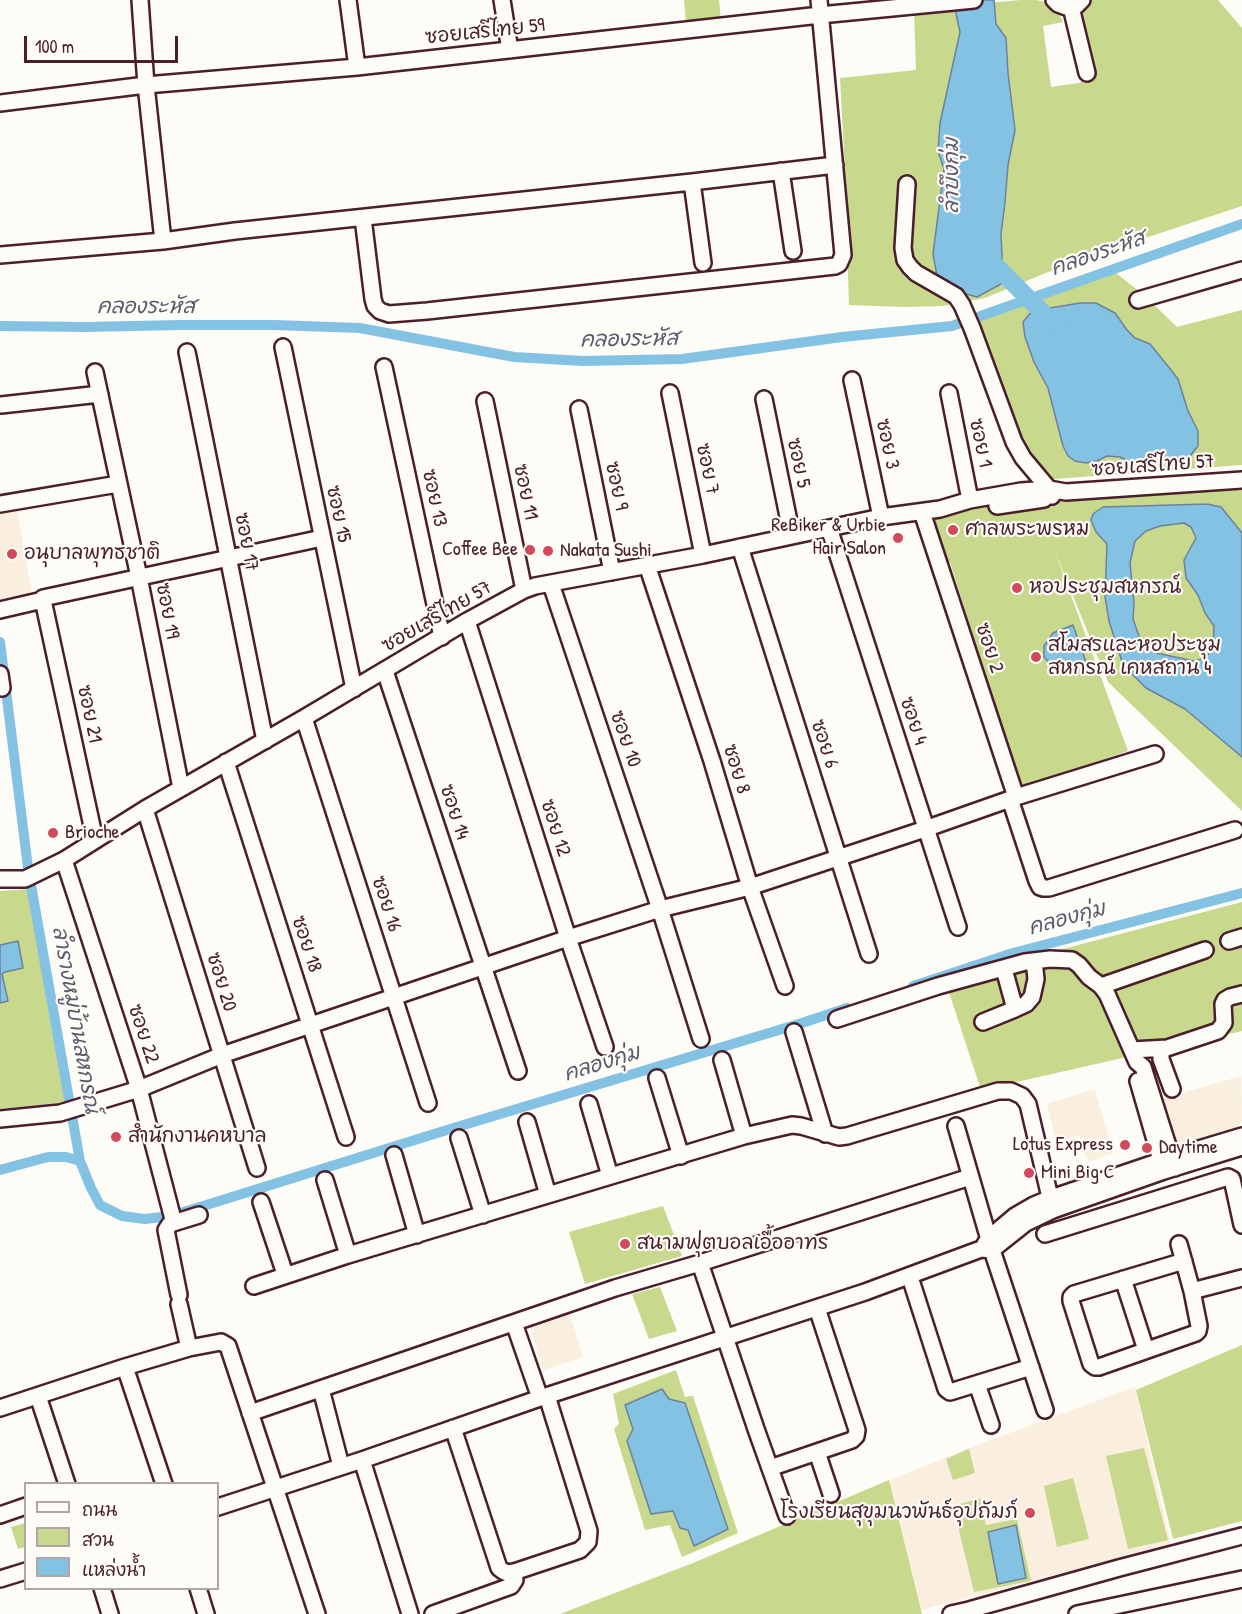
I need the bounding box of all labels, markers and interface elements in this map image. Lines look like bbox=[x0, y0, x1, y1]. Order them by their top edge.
street label: ซอยเสรีไทย 59 bbox=[424, 14, 546, 50]
scale bar bbox=[27, 24, 182, 62]
text: 100 m bbox=[35, 34, 74, 59]
water label: ลำบึงกุ่ม bbox=[939, 138, 965, 214]
water label: คลองระหัส bbox=[1048, 226, 1148, 282]
water label: คลองระหัส bbox=[97, 294, 195, 320]
water label: คลองระหัส bbox=[580, 327, 678, 353]
street label: ซอย 1 bbox=[963, 416, 997, 470]
street label: ซอย 3 bbox=[870, 417, 904, 471]
street label: ซอย 5 bbox=[781, 436, 815, 490]
street label: ซอย 7 bbox=[690, 441, 724, 497]
street label: ซอยเสรีไทย 57 bbox=[1091, 450, 1215, 482]
street label: ซอย 9 bbox=[599, 459, 633, 513]
street label: ซอย 11 bbox=[507, 462, 543, 522]
street label: ซอย 13 bbox=[416, 467, 452, 529]
street label: ซอย 15 bbox=[320, 483, 356, 545]
street label: ซอย 17 bbox=[229, 511, 263, 573]
place label: ReBiker & Urbie Hair Salon bbox=[771, 514, 886, 561]
place label: ศาลพระพรหม bbox=[965, 518, 1089, 542]
marker: ศาลพระพรหม bbox=[946, 523, 960, 537]
marker: ReBiker & Urbie Hair Salon bbox=[891, 531, 905, 545]
place label: Coffee Bee bbox=[442, 538, 518, 562]
place label: Nakata Sushi bbox=[560, 539, 652, 563]
place label: อนุบาลพุทธชาติ bbox=[24, 542, 160, 566]
marker: Coffee Bee bbox=[523, 543, 537, 557]
marker: Nakata Sushi bbox=[541, 544, 555, 558]
marker: อนุบาลพุทธชาติ bbox=[5, 547, 19, 561]
street label: ซอยเสรีไทย 57 bbox=[378, 576, 496, 658]
place label: หอประชุมสหกรณ์ bbox=[1029, 576, 1181, 600]
street label: ซอย 19 bbox=[150, 581, 184, 641]
marker: หอประชุมสหกรณ์ bbox=[1010, 581, 1024, 595]
street label: ซอย 2 bbox=[970, 620, 1008, 676]
place label: สโมสรและหอประชุม สหกรณ์ เคหสถาน 4 bbox=[1048, 634, 1221, 681]
marker: สโมสรและหอประชุม สหกรณ์ เคหสถาน 4 bbox=[1029, 650, 1043, 664]
street label: ซอย 21 bbox=[71, 683, 107, 745]
street label: ซอย 4 bbox=[894, 694, 932, 748]
street label: ซอย 10 bbox=[604, 708, 646, 770]
street label: ซอย 6 bbox=[805, 717, 843, 771]
street label: ซอย 8 bbox=[717, 741, 755, 797]
street label: ซอย 14 bbox=[434, 781, 474, 843]
street label: ซอย 12 bbox=[535, 796, 575, 860]
place label: Brioche bbox=[65, 821, 119, 845]
marker: Brioche bbox=[46, 826, 60, 840]
street label: ซอย 16 bbox=[366, 873, 406, 935]
water label: คลองกุ่ม bbox=[1026, 897, 1108, 941]
street label: ซอย 18 bbox=[286, 913, 326, 975]
water label: ลำรางหมู่บ้านสหกรณ์ bbox=[46, 924, 104, 1116]
street label: ซอย 20 bbox=[201, 950, 241, 1014]
street label: ซอย 22 bbox=[122, 1001, 164, 1067]
water label: คลองกุ่ม bbox=[561, 1040, 643, 1088]
place label: สำนักงานคหบาล bbox=[128, 1125, 267, 1149]
marker: สำนักงานคหบาล bbox=[109, 1130, 123, 1144]
place label: Lotus Express bbox=[1013, 1133, 1113, 1157]
place label: Daytime bbox=[1159, 1136, 1218, 1160]
marker: Lotus Express bbox=[1118, 1138, 1132, 1152]
marker: Daytime bbox=[1140, 1141, 1154, 1155]
place label: Mini Big C bbox=[1041, 1161, 1115, 1185]
marker: Mini Big C bbox=[1022, 1166, 1036, 1180]
place label: สนามฟุตบอลเอื้ออาทร bbox=[637, 1232, 828, 1256]
marker: สนามฟุตบอลเอื้ออาทร bbox=[618, 1237, 632, 1251]
legend bbox=[24, 1482, 219, 1590]
text: ถนน bbox=[82, 1497, 117, 1522]
place label: โรงเรียนสุขุมนวพันธ์อุปถัมภ์ bbox=[780, 1501, 1018, 1525]
marker: โรงเรียนสุขุมนวพันธ์อุปถัมภ์ bbox=[1023, 1506, 1037, 1520]
text: สวน bbox=[82, 1527, 114, 1552]
text: แหล่งน้ำ bbox=[82, 1557, 146, 1582]

